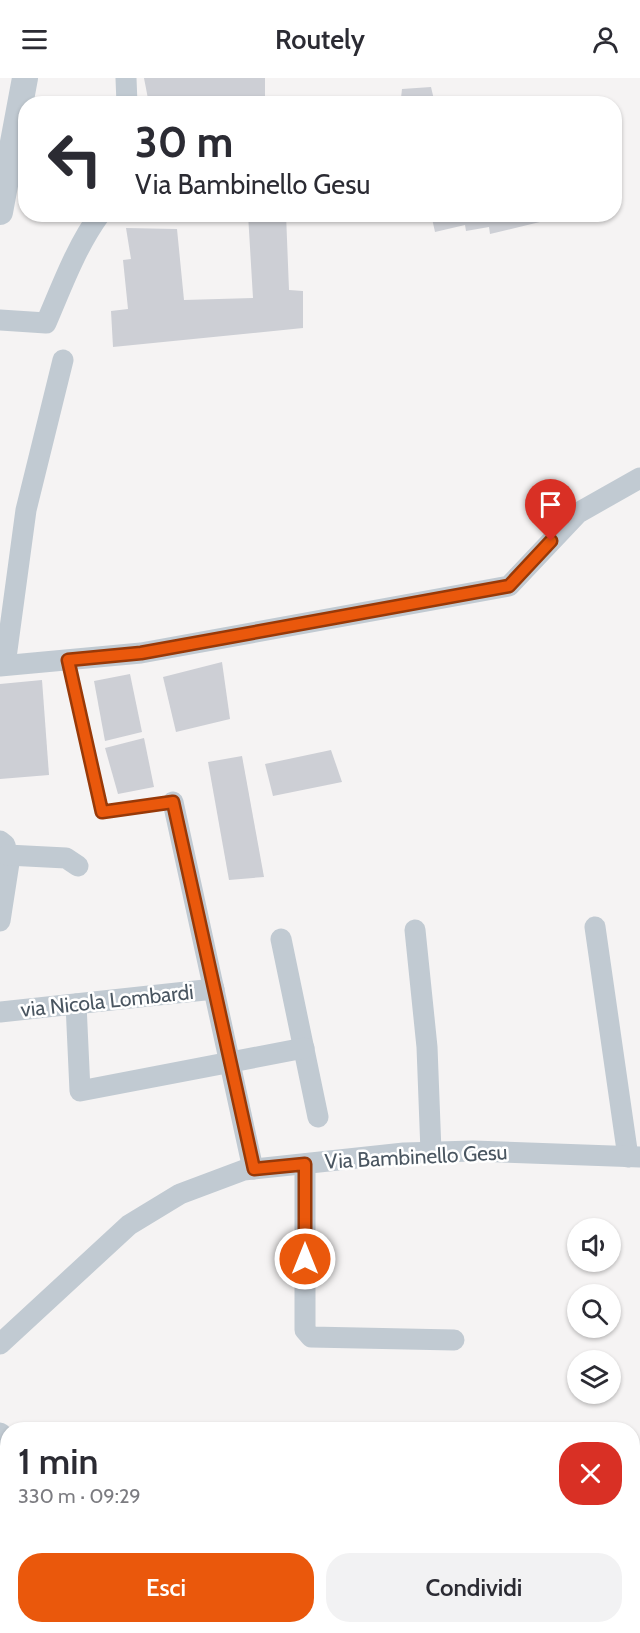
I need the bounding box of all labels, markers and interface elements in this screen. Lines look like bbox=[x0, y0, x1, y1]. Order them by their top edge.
icon: menu bbox=[18, 23, 51, 56]
text: Routely bbox=[275, 23, 365, 56]
icon: person bbox=[589, 23, 622, 56]
text: 30 m bbox=[135, 116, 233, 168]
icon: left bbox=[36, 120, 114, 198]
text: Via Bambinello Gesu bbox=[135, 168, 371, 201]
pin bbox=[525, 479, 576, 541]
icon: arrive bbox=[534, 488, 567, 521]
street label: via Nicola Lombardi bbox=[19, 979, 195, 1022]
street label: Via Bambinello Gesu bbox=[324, 1139, 508, 1174]
map controls bbox=[567, 1218, 621, 1404]
button: sound bbox=[567, 1218, 621, 1272]
position arrow bbox=[273, 1227, 337, 1291]
button: search bbox=[567, 1284, 621, 1338]
button: layers bbox=[567, 1350, 621, 1404]
text: 1 min bbox=[18, 1439, 98, 1483]
button: close bbox=[559, 1442, 622, 1505]
text: 330 m · 09:29 bbox=[18, 1484, 141, 1508]
button: Esci bbox=[18, 1553, 314, 1622]
button: Condividi bbox=[326, 1553, 622, 1622]

